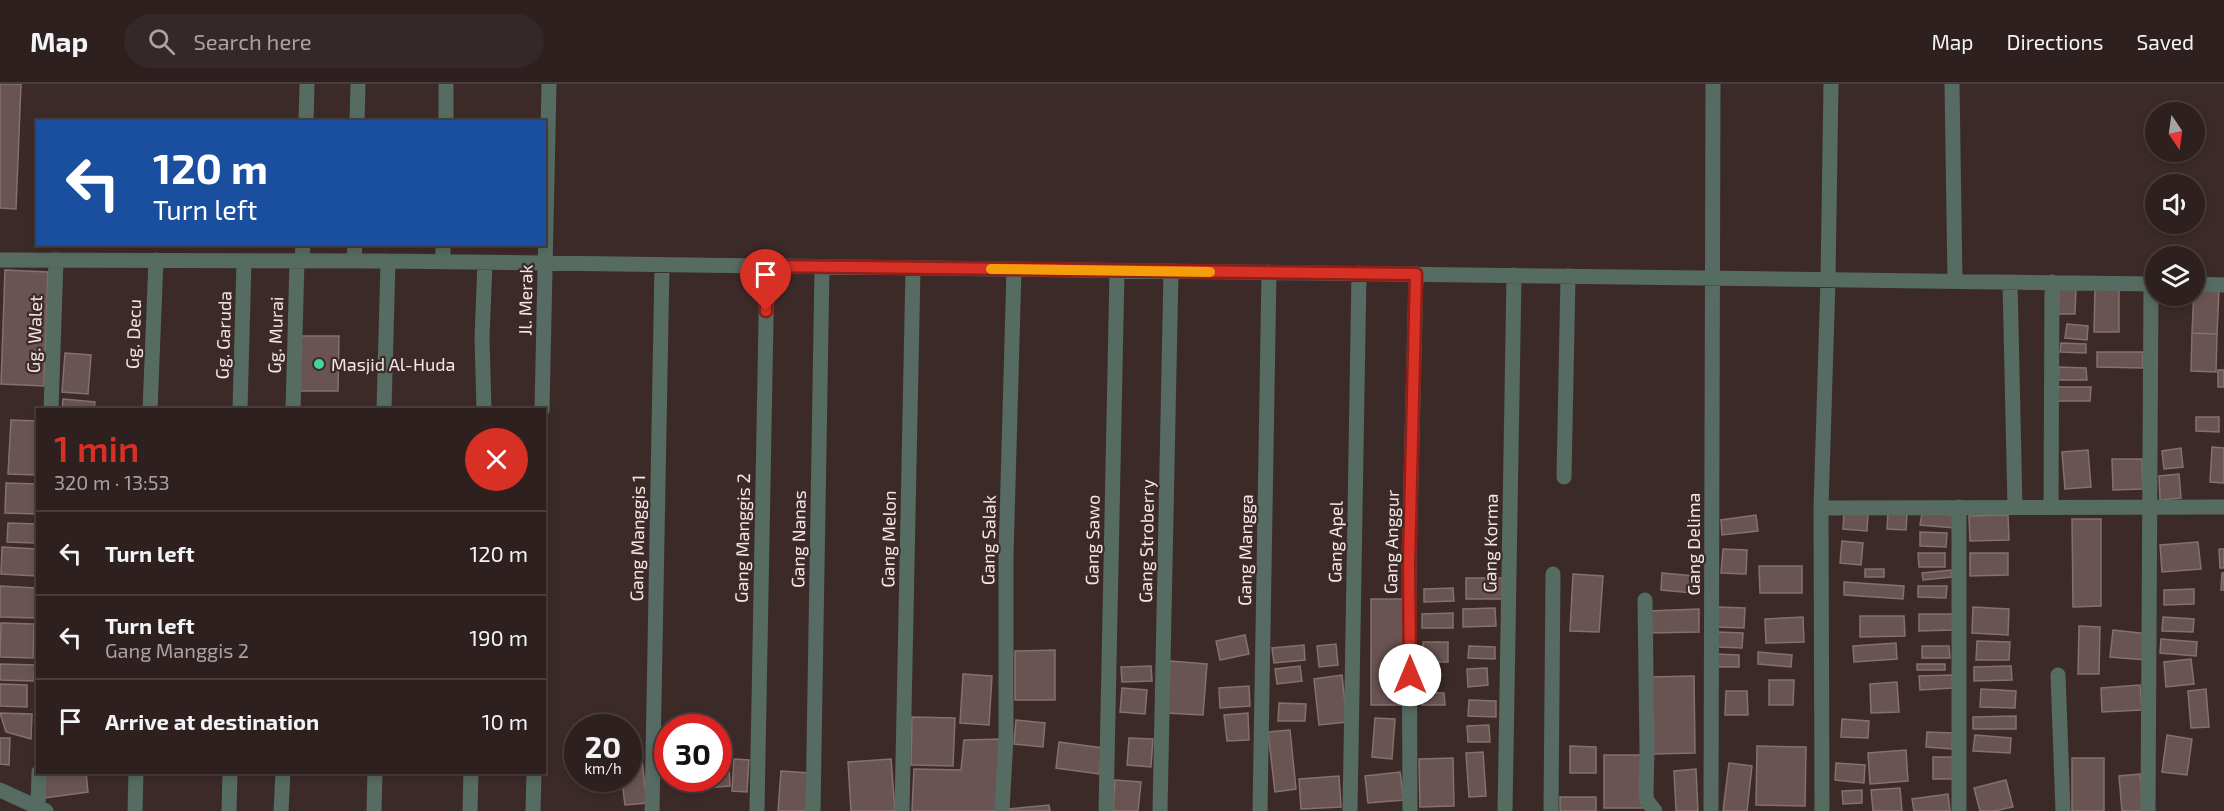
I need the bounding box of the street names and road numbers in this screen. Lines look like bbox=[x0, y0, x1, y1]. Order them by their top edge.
street label: Jl. Merak bbox=[513, 264, 537, 336]
street label: Gg. Garuda bbox=[210, 290, 236, 380]
street label: Gg. Walet bbox=[22, 295, 46, 373]
street label: Gg. Murai bbox=[263, 296, 287, 374]
street label: Gg. Decu bbox=[121, 299, 145, 369]
street label: Gang Manggis 2 bbox=[730, 473, 754, 603]
street label: Gang Manggis 1 bbox=[625, 474, 649, 602]
street label: Gang Stroberry bbox=[1134, 479, 1158, 603]
street label: Gang Nanas bbox=[786, 490, 810, 588]
street label: Gang Melon bbox=[876, 490, 900, 588]
street label: Gang Anggur bbox=[1379, 490, 1403, 594]
street label: Gang Korma bbox=[1478, 493, 1502, 593]
street label: Gang Delima bbox=[1682, 493, 1704, 595]
street label: Gang Sawo bbox=[1080, 494, 1104, 586]
street label: Gang Mangga bbox=[1233, 494, 1257, 606]
street label: Gang Salak bbox=[976, 495, 1000, 585]
street label: Gang Apel bbox=[1323, 500, 1347, 583]

